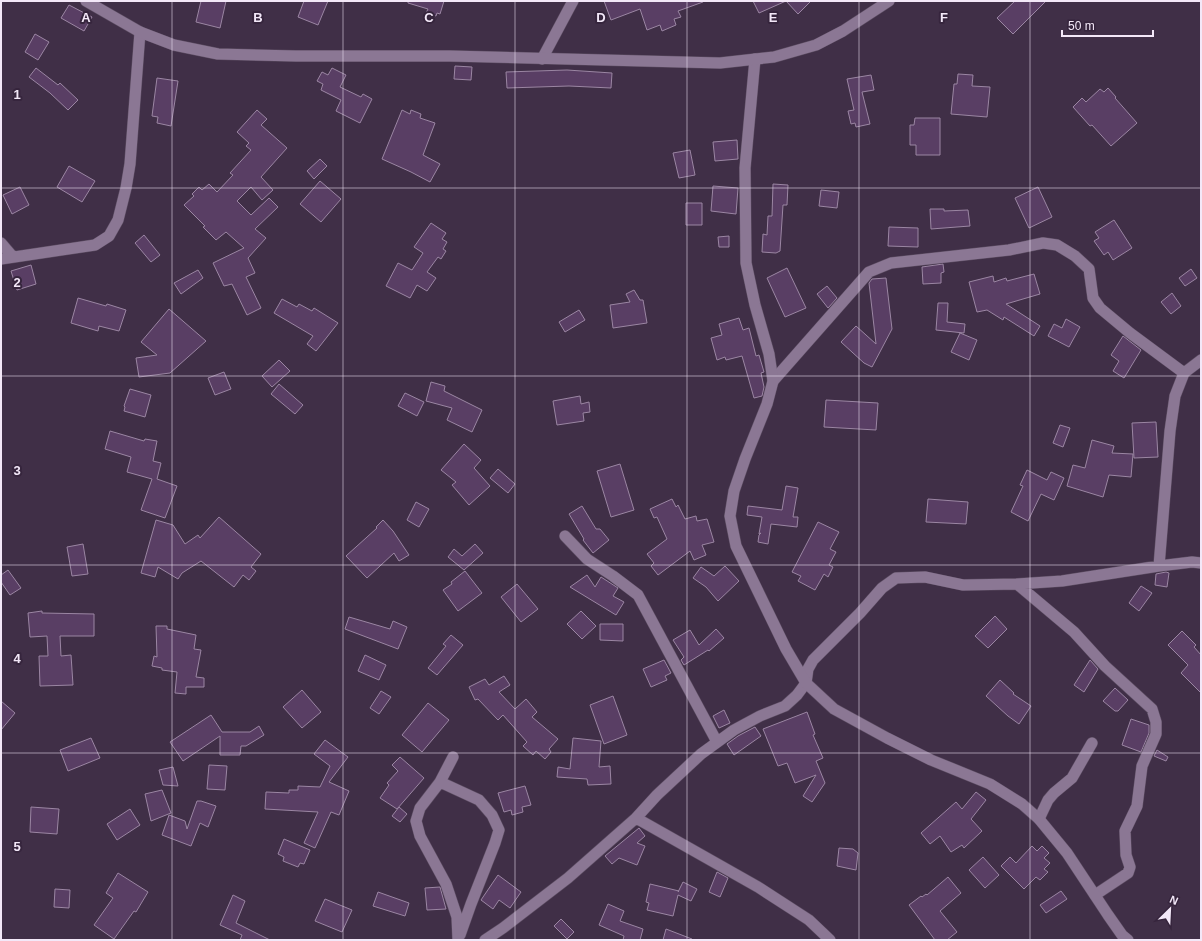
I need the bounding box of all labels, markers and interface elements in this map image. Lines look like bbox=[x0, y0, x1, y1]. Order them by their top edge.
text: A bbox=[81, 10, 91, 25]
text: B bbox=[253, 10, 263, 25]
text: C bbox=[424, 10, 434, 25]
text: D bbox=[596, 10, 606, 25]
text: E bbox=[769, 10, 778, 25]
text: F bbox=[940, 10, 948, 25]
scale bar bbox=[1062, 12, 1153, 38]
text: 50 m bbox=[1068, 19, 1095, 33]
text: 1 bbox=[13, 87, 21, 102]
text: 2 bbox=[13, 275, 21, 290]
text: 3 bbox=[13, 463, 21, 478]
text: 4 bbox=[13, 651, 21, 666]
text: 5 bbox=[13, 839, 21, 854]
north arrow bbox=[1150, 889, 1190, 929]
text: N bbox=[1168, 893, 1180, 907]

